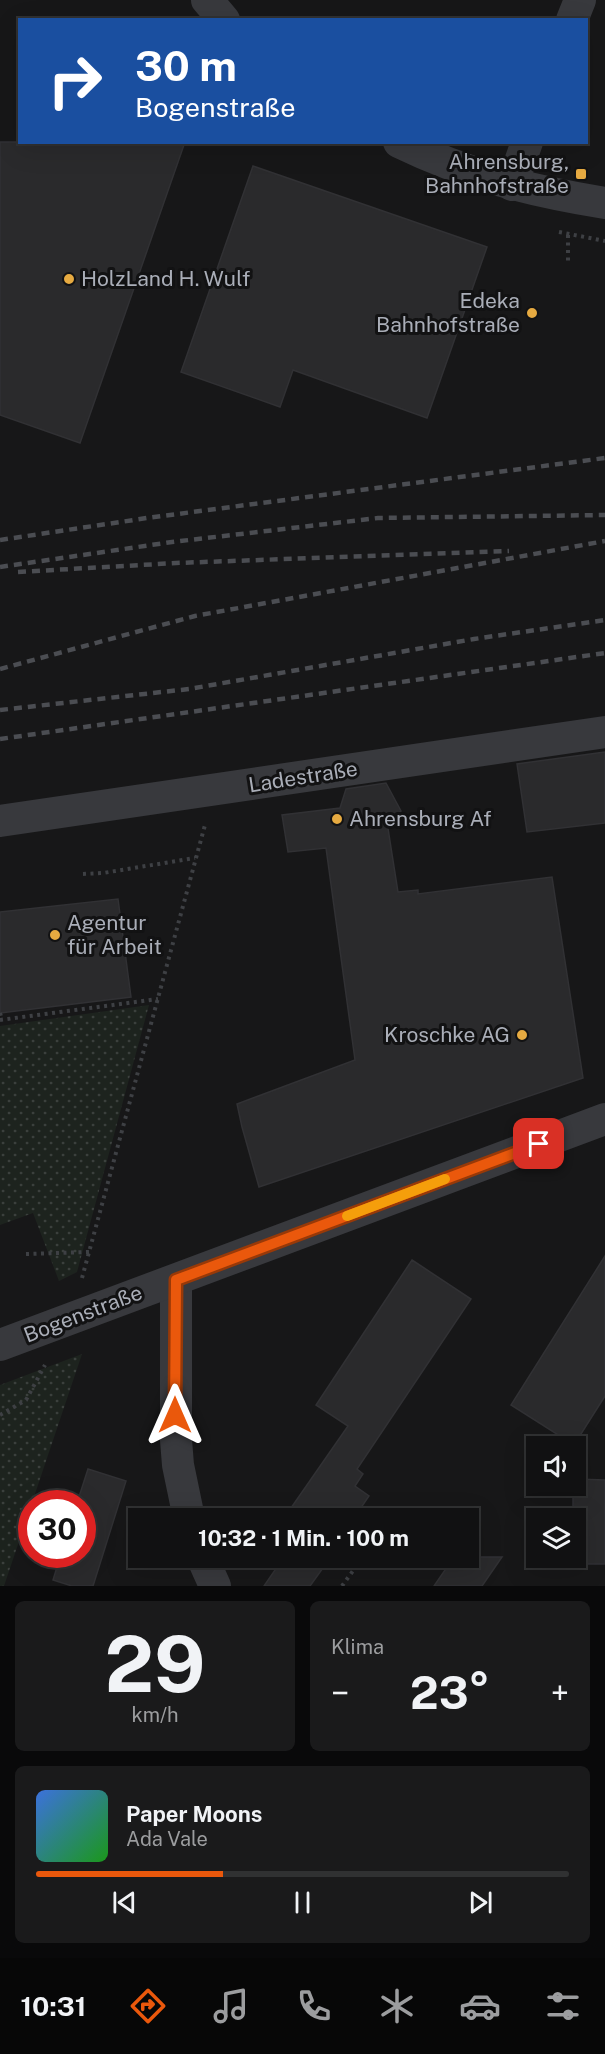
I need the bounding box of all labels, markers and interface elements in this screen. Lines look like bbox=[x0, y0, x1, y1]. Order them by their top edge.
text: 30 m bbox=[135, 41, 237, 90]
icon: right bbox=[36, 42, 114, 120]
text: Bogenstraße bbox=[135, 91, 296, 123]
place label: Ahrensburg, Bahnhofstraße bbox=[425, 149, 569, 198]
marker: Ahrensburg, Bahnhofstraße bbox=[574, 167, 588, 181]
place label: HolzLand H. Wulf bbox=[81, 266, 250, 291]
marker: HolzLand H. Wulf bbox=[62, 272, 76, 286]
place label: Edeka Bahnhofstraße bbox=[376, 288, 520, 337]
marker: Edeka Bahnhofstraße bbox=[525, 306, 539, 320]
street label: Ladestraße bbox=[247, 756, 359, 797]
place label: Ahrensburg Af bbox=[349, 806, 492, 831]
marker: Ahrensburg Af bbox=[330, 812, 344, 826]
place label: Agentur für Arbeit bbox=[67, 910, 162, 959]
marker: Agentur für Arbeit bbox=[48, 928, 62, 942]
place label: Kroschke AG bbox=[384, 1022, 510, 1047]
marker: Kroschke AG bbox=[515, 1028, 529, 1042]
pin bbox=[513, 1118, 564, 1169]
icon: arrive bbox=[522, 1127, 555, 1160]
street label: Bogenstraße bbox=[20, 1279, 146, 1348]
position arrow bbox=[143, 1383, 207, 1447]
map controls bbox=[526, 1436, 586, 1568]
button: sound bbox=[526, 1436, 586, 1496]
speed limit sign: 30 bbox=[18, 1490, 96, 1568]
button: layers bbox=[526, 1508, 586, 1568]
text: 10:32 · 1 Min. · 100 m bbox=[198, 1525, 409, 1551]
text: 29 bbox=[105, 1618, 205, 1710]
text: Klima bbox=[331, 1635, 384, 1659]
text: 23° bbox=[410, 1666, 490, 1719]
text: − bbox=[331, 1674, 349, 1712]
text: + bbox=[551, 1674, 569, 1712]
text: km/h bbox=[131, 1703, 179, 1727]
text: Paper Moons bbox=[126, 1801, 262, 1827]
text: Ada Vale bbox=[126, 1827, 208, 1851]
icon: previous bbox=[108, 1886, 141, 1919]
icon: pause bbox=[286, 1886, 319, 1919]
icon: next bbox=[464, 1886, 497, 1919]
icon: directions bbox=[127, 1985, 169, 2027]
icon: music bbox=[210, 1985, 252, 2027]
icon: phone bbox=[293, 1985, 335, 2027]
icon: climate bbox=[376, 1985, 418, 2027]
icon: car bbox=[459, 1985, 501, 2027]
icon: filters bbox=[542, 1985, 584, 2027]
text: 10:31 bbox=[21, 1990, 86, 2022]

